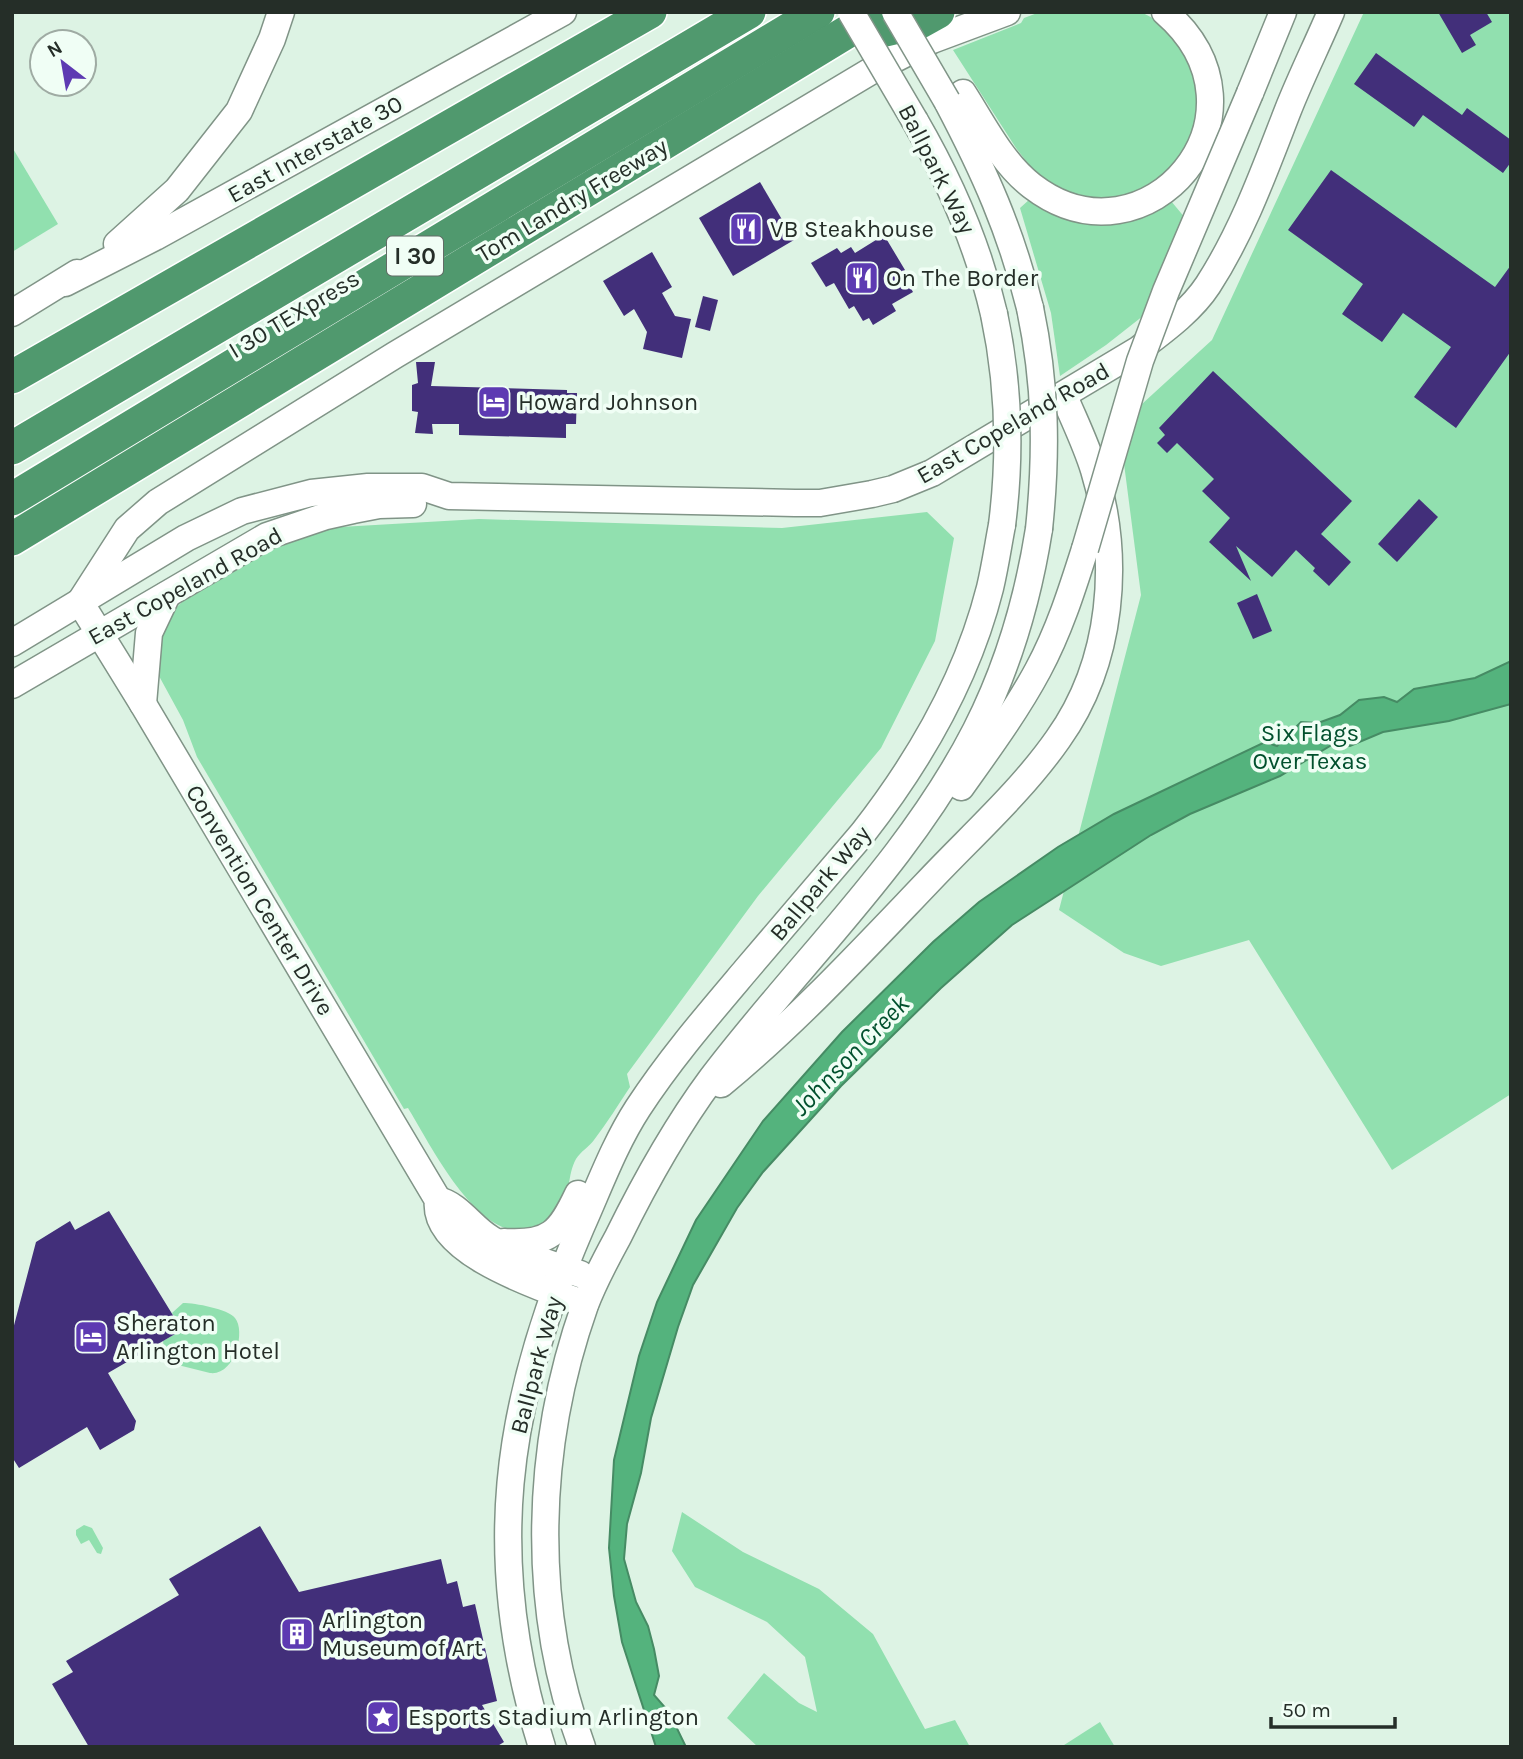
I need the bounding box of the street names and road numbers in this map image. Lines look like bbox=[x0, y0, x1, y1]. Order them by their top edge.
street label: East Interstate 30 bbox=[223, 89, 407, 209]
street label: Ballpark Way bbox=[892, 99, 982, 239]
street label: Tom Landry Freeway bbox=[471, 132, 673, 268]
road number: I 30 bbox=[387, 236, 443, 276]
street label: I 30 TEXpress bbox=[223, 264, 365, 364]
street label: East Copeland Road bbox=[912, 356, 1114, 490]
street label: East Copeland Road bbox=[83, 521, 287, 651]
street label: Convention Center Drive bbox=[180, 780, 340, 1020]
street label: Ballpark Way bbox=[764, 820, 876, 946]
street label: Ballpark Way bbox=[504, 1293, 568, 1437]

